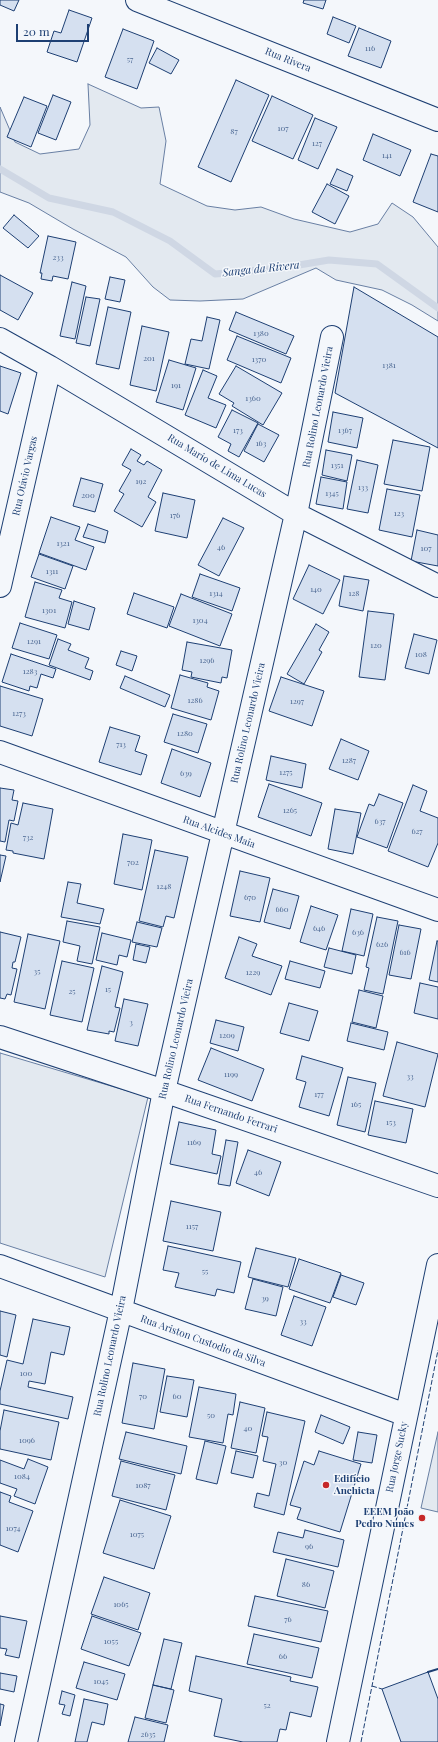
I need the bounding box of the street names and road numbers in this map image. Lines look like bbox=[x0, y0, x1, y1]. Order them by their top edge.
street label: Rua Rivera bbox=[263, 45, 313, 75]
street label: Rua Rolino Leonardo Vieira bbox=[300, 345, 336, 469]
street label: Rua Mario de Lima Lucas bbox=[165, 432, 269, 500]
street label: Rua Otávio Vargas bbox=[10, 435, 40, 517]
street label: Rua Rolino Leonardo Vieira bbox=[228, 662, 268, 784]
street label: Rua Alcides Maia bbox=[181, 813, 257, 851]
street label: Rua Rolino Leonardo Vieira bbox=[156, 978, 196, 1100]
street label: Rua Fernando Ferrari bbox=[183, 1093, 279, 1135]
street label: Rua Rolino Leonardo Vieira bbox=[91, 1295, 129, 1417]
street label: Rua Ariston Custodio da Silva bbox=[139, 1313, 267, 1369]
street label: Rua Jorge Sucky bbox=[384, 1420, 410, 1494]

